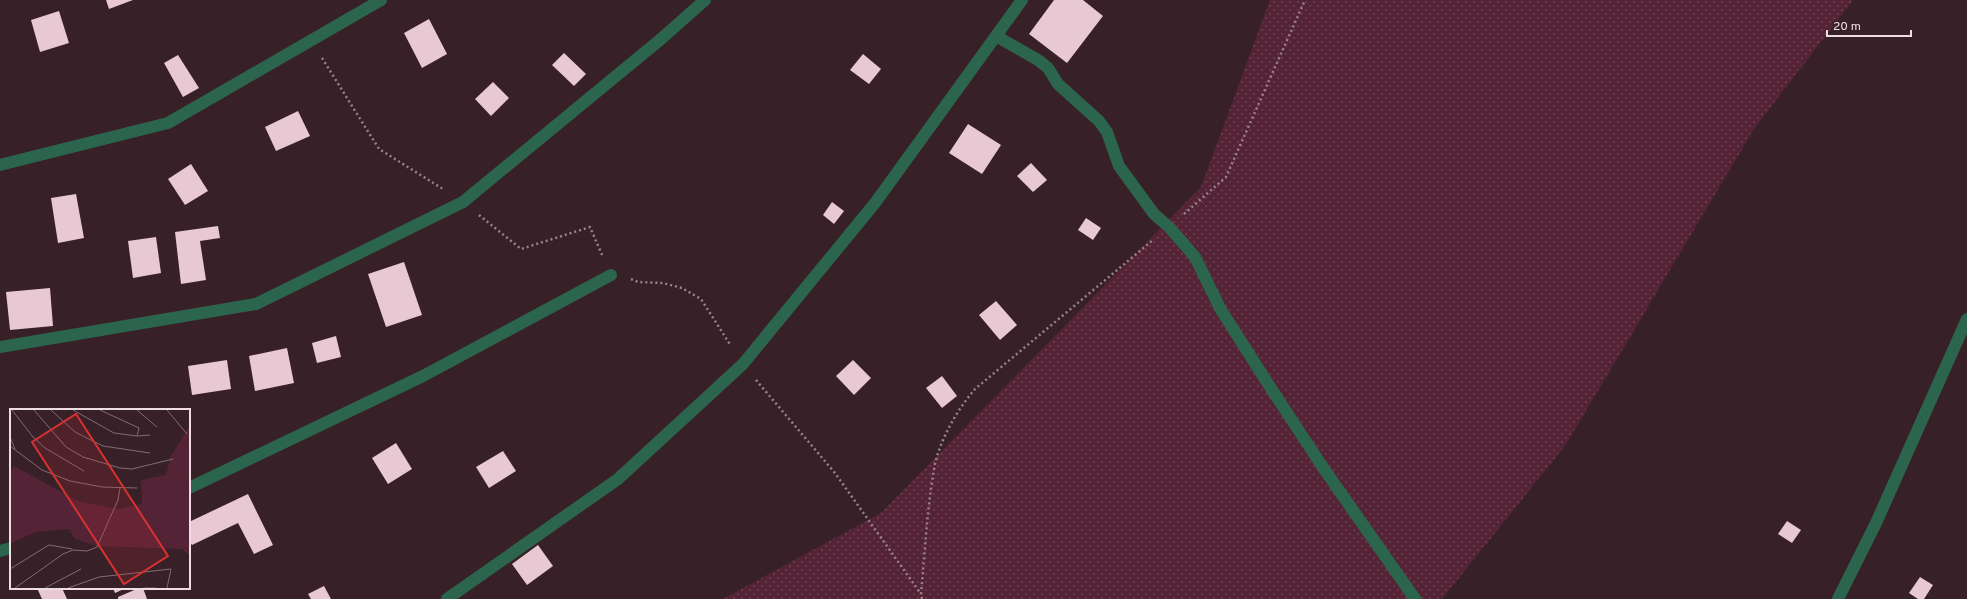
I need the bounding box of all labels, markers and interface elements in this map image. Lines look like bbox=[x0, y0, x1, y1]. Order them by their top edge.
scale bar bbox=[1827, 12, 1911, 38]
text: 20 m bbox=[1833, 19, 1861, 35]
inset map bbox=[10, 409, 190, 589]

